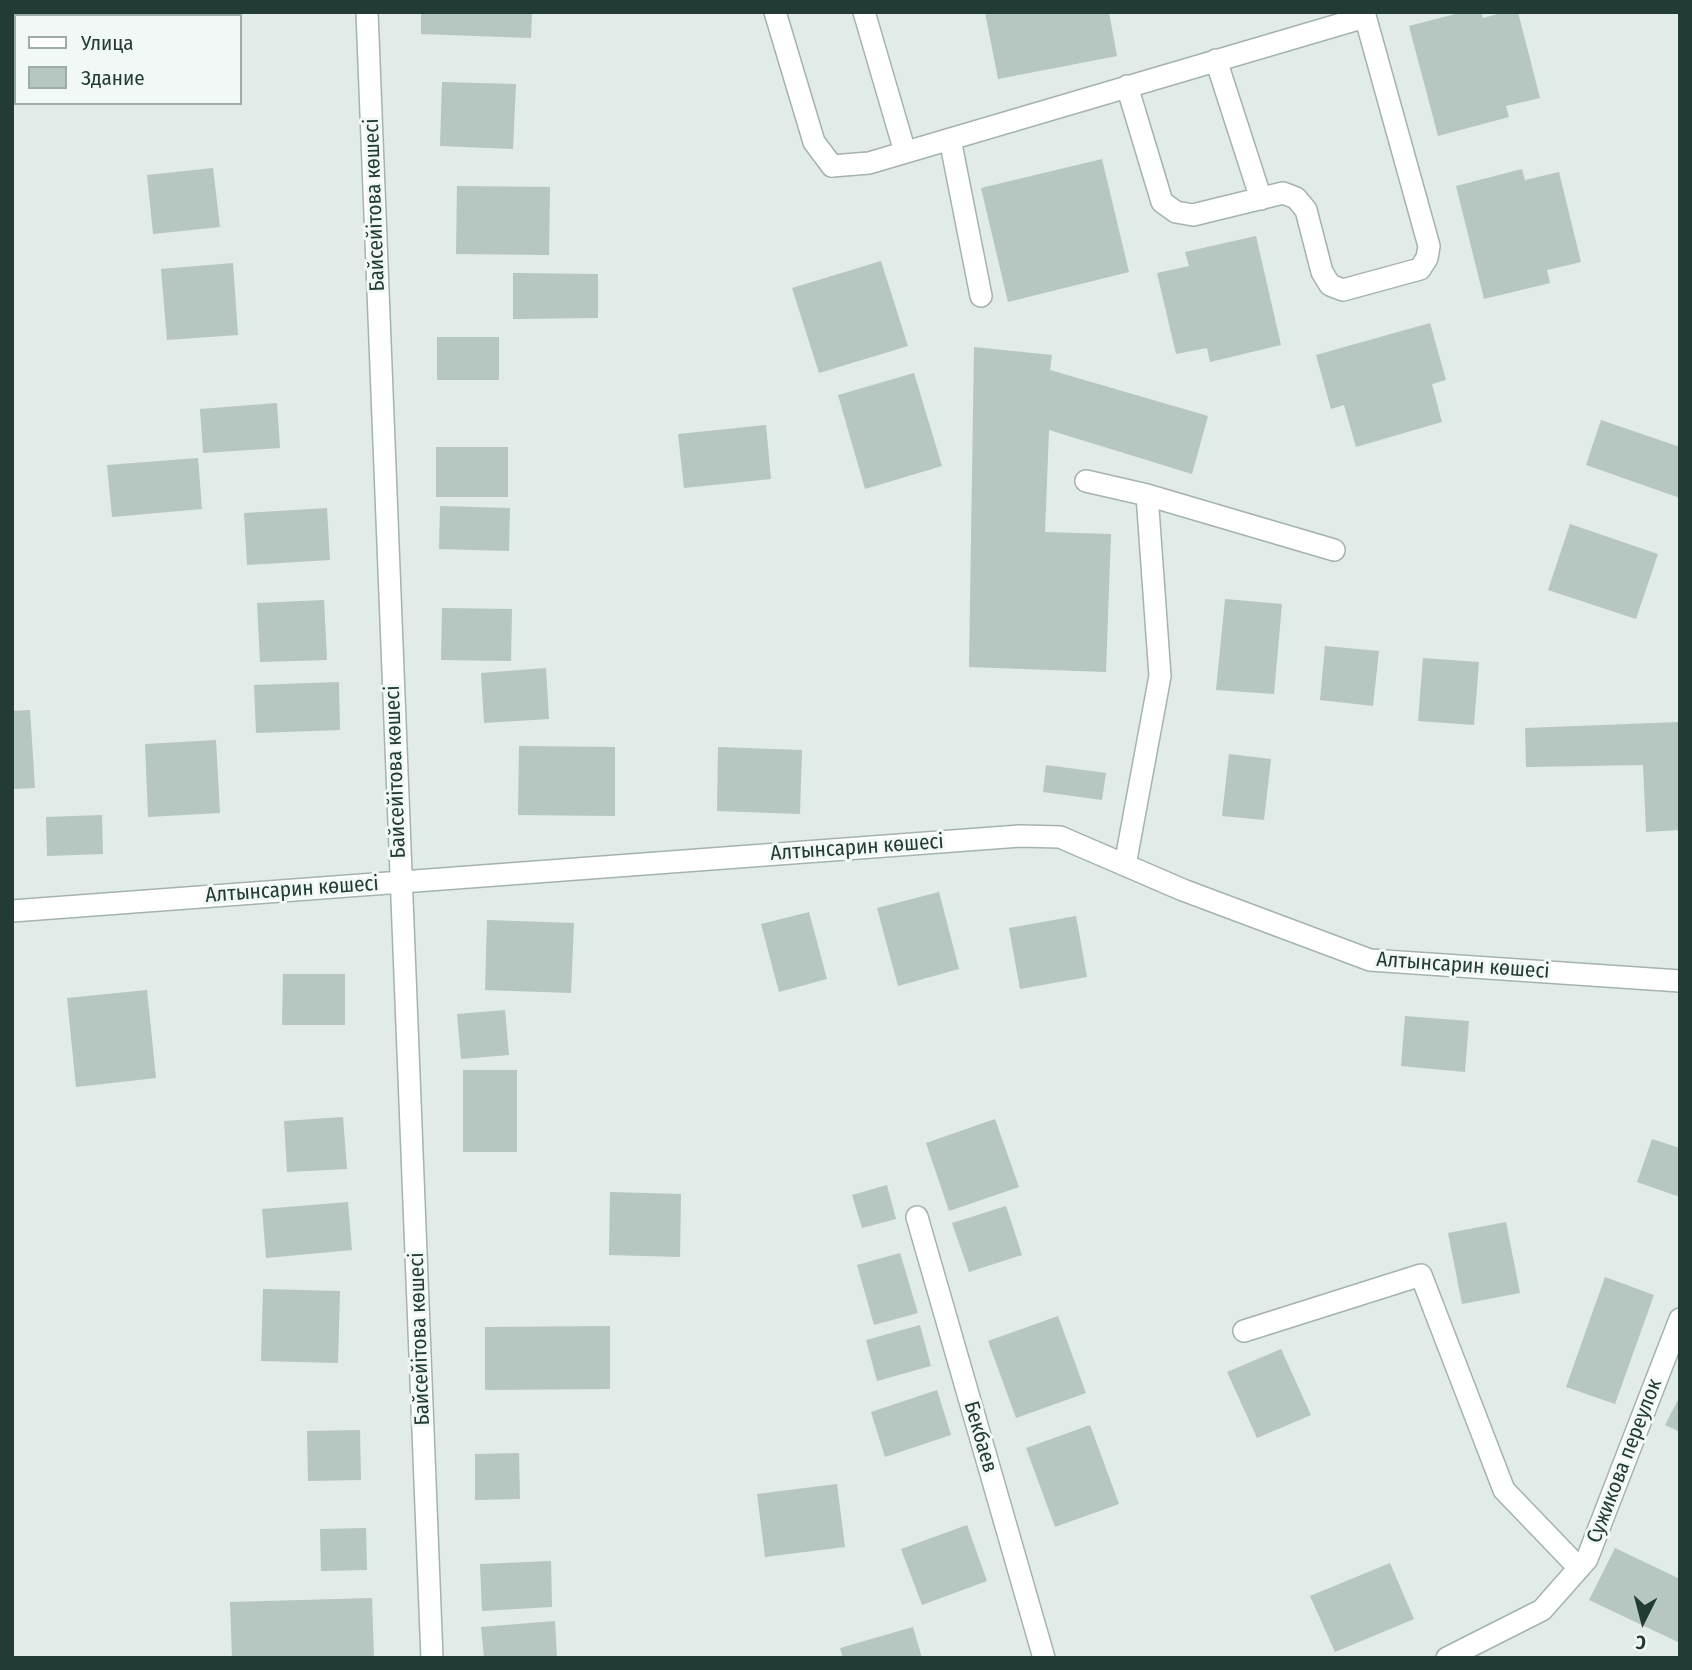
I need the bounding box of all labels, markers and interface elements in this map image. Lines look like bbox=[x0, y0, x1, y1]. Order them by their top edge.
legend bbox=[14, 14, 242, 105]
text: Улица bbox=[81, 30, 134, 56]
text: Здание bbox=[81, 65, 145, 91]
street label: Байсейітова көшесі bbox=[359, 118, 391, 292]
street label: Байсейітова көшесі bbox=[380, 685, 412, 859]
street label: Алтынсарин көшесі bbox=[770, 829, 944, 867]
street label: Алтынсарин көшесі bbox=[205, 871, 379, 909]
street label: Алтынсарин көшесі bbox=[1376, 947, 1550, 985]
street label: Байсейітова көшесі bbox=[404, 1252, 436, 1426]
street label: Сужикова переулок bbox=[1582, 1375, 1668, 1547]
street label: Бекбаев bbox=[958, 1398, 1002, 1476]
north arrow bbox=[1608, 1586, 1678, 1656]
text: С bbox=[1635, 1630, 1647, 1654]

